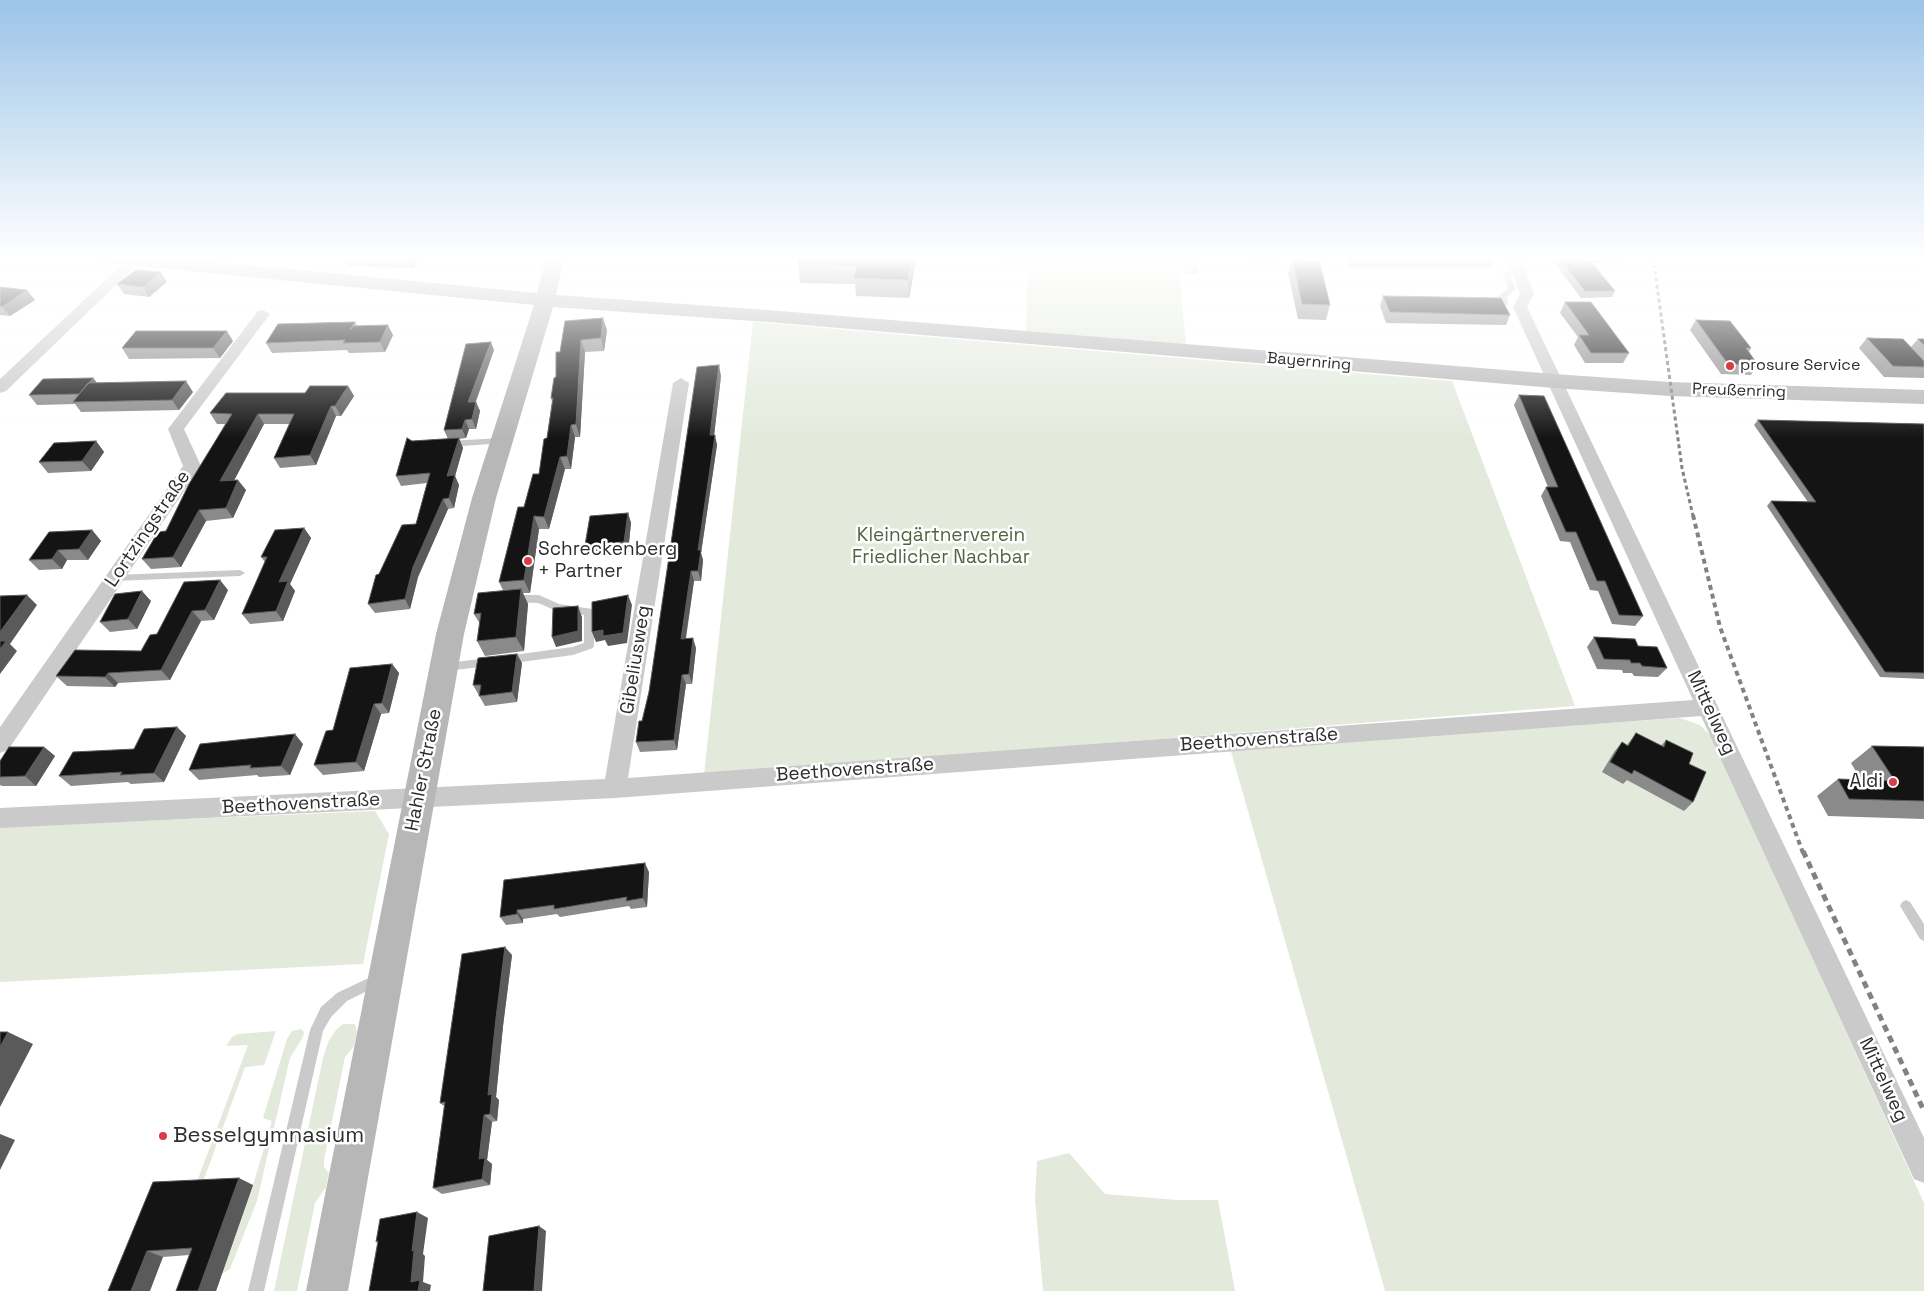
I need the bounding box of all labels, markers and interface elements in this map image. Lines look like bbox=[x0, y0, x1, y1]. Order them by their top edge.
street label: Bayernring bbox=[1266, 349, 1352, 375]
place label: prosure Service bbox=[1740, 356, 1860, 376]
marker: prosure Service bbox=[1724, 360, 1736, 372]
street label: Preußenring bbox=[1692, 380, 1786, 402]
street label: Lortzingstraße bbox=[101, 466, 195, 592]
park label: Kleingärtnerverein Friedlicher Nachbar bbox=[852, 525, 1030, 569]
place label: Schreckenberg + Partner bbox=[538, 539, 677, 583]
marker: Schreckenberg + Partner bbox=[522, 555, 534, 567]
street label: Gibeliusweg bbox=[616, 604, 656, 716]
street label: Mittelweg bbox=[1682, 667, 1740, 759]
street label: Hahler Straße bbox=[401, 707, 447, 833]
street label: Beethovenstraße bbox=[1179, 723, 1339, 757]
street label: Beethovenstraße bbox=[775, 753, 935, 787]
place label: Aldi bbox=[1849, 771, 1883, 793]
marker: Aldi bbox=[1887, 776, 1899, 788]
street label: Beethovenstraße bbox=[221, 788, 381, 820]
street label: Mittelweg bbox=[1854, 1034, 1912, 1126]
place label: Besselgymnasium bbox=[173, 1123, 364, 1149]
marker: Besselgymnasium bbox=[157, 1130, 169, 1142]

